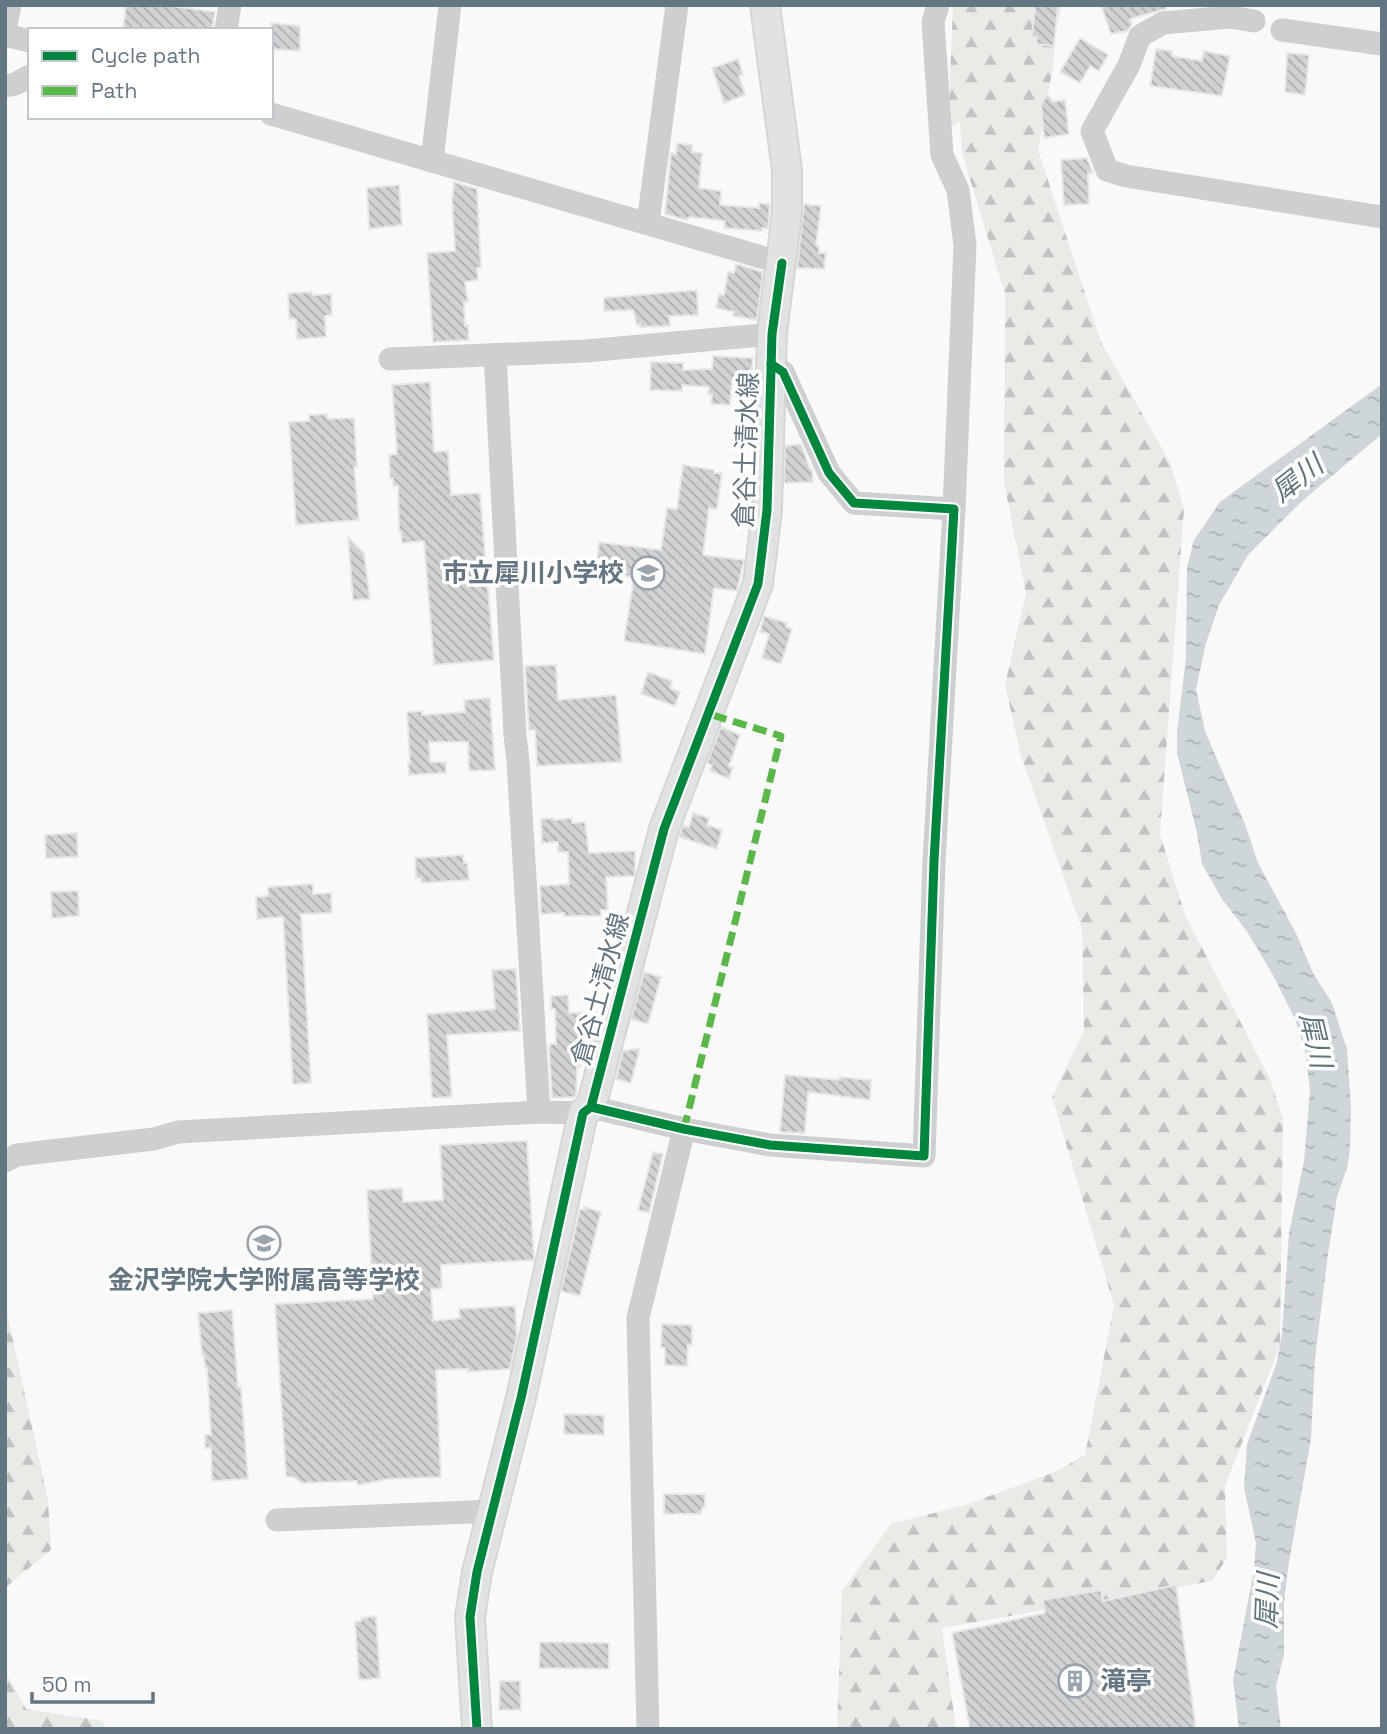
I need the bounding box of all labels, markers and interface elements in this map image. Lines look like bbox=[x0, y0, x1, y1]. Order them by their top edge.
legend bbox=[28, 28, 273, 119]
text: Cycle path bbox=[91, 42, 200, 69]
text: Path bbox=[91, 77, 137, 104]
street label: 倉谷土清水線 bbox=[726, 371, 766, 529]
water label: 犀川 bbox=[1264, 445, 1333, 509]
school or university icon: 市立犀川小学校 bbox=[629, 554, 667, 592]
place label: 市立犀川小学校 bbox=[442, 556, 624, 590]
street label: 倉谷土清水線 bbox=[563, 909, 637, 1069]
water label: 犀川 bbox=[1292, 1009, 1341, 1074]
school or university icon: 金沢学院大学附属高等学校 bbox=[245, 1224, 283, 1262]
place label: 金沢学院大学附属高等学校 bbox=[108, 1263, 420, 1297]
water label: 犀川 bbox=[1248, 1569, 1286, 1630]
scale bar bbox=[32, 1660, 152, 1704]
building icon: 滝亭 bbox=[1056, 1662, 1094, 1700]
place label: 滝亭 bbox=[1100, 1664, 1152, 1698]
text: 50 m bbox=[42, 1671, 92, 1698]

